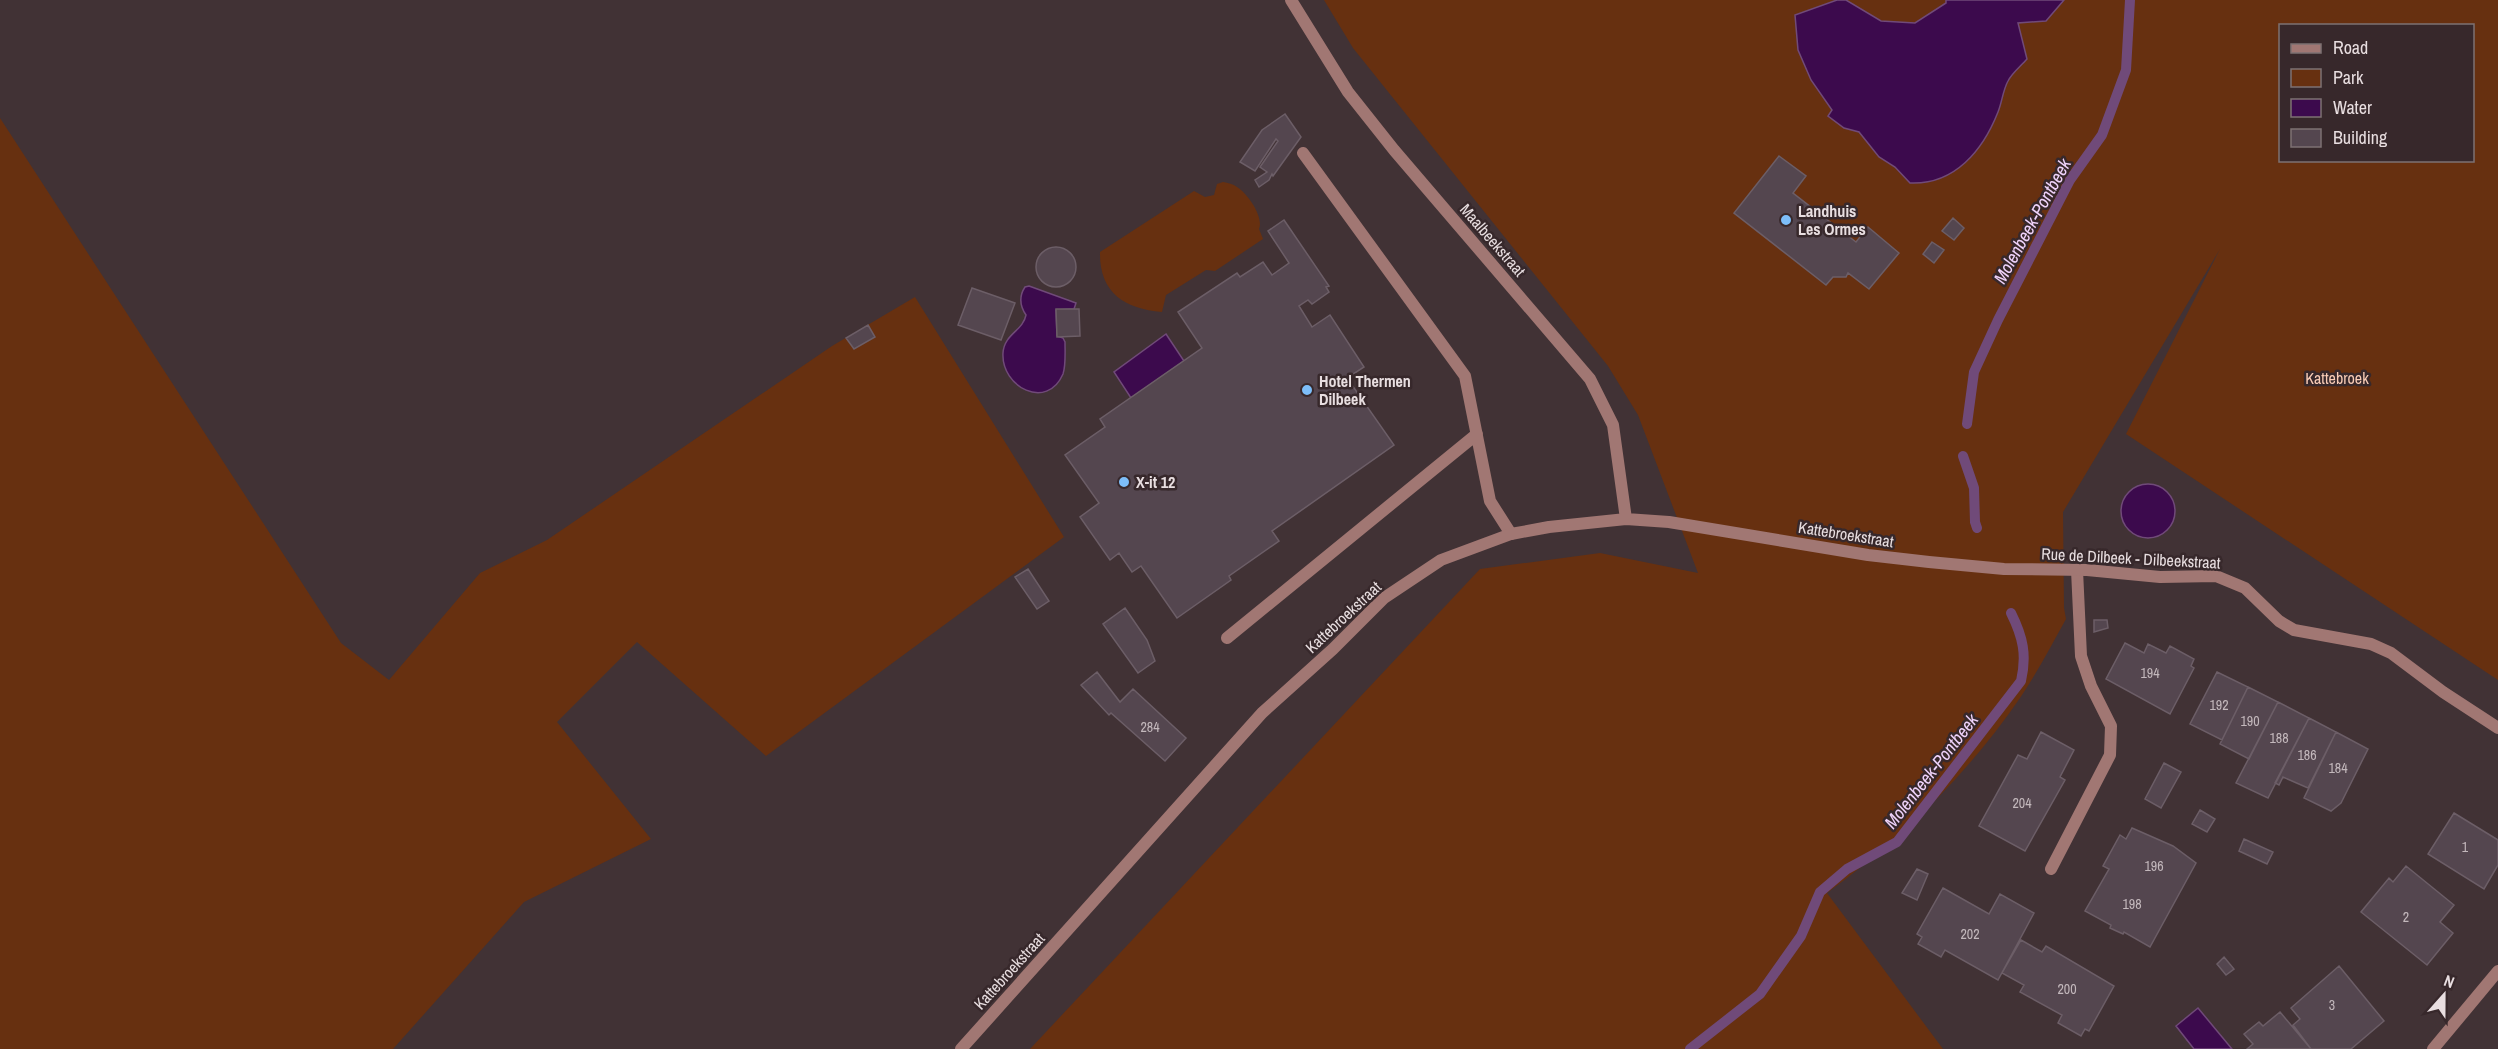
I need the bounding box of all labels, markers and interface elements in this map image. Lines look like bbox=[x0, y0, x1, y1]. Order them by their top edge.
legend bbox=[2279, 24, 2474, 162]
text: Road bbox=[2333, 35, 2368, 60]
text: Park bbox=[2333, 65, 2364, 90]
text: Water bbox=[2333, 95, 2372, 120]
text: Building bbox=[2333, 125, 2388, 150]
water label: Molenbeek-Pontbeek bbox=[1987, 153, 2077, 288]
street label: Maalbeekstraat bbox=[1455, 199, 1531, 281]
place label: Landhuis Les Ormes bbox=[1798, 200, 1866, 240]
marker: Landhuis Les Ormes bbox=[1779, 213, 1793, 227]
park label: Kattebroek bbox=[2305, 367, 2369, 389]
place label: Hotel Thermen Dilbeek bbox=[1319, 370, 1411, 410]
marker: Hotel Thermen Dilbeek bbox=[1300, 383, 1314, 397]
place label: X-it 12 bbox=[1136, 471, 1175, 493]
marker: X-it 12 bbox=[1117, 475, 1131, 489]
street label: Kattebroekstraat bbox=[1797, 516, 1896, 552]
street label: Rue de Dilbeek - Dilbeekstraat bbox=[2041, 542, 2221, 574]
street label: Kattebroekstraat bbox=[1300, 576, 1386, 658]
house number: 194 bbox=[2140, 664, 2160, 682]
house number: 192 bbox=[2209, 696, 2229, 714]
water label: Molenbeek-Pontbeek bbox=[1878, 708, 1984, 834]
house number: 190 bbox=[2240, 712, 2260, 730]
house number: 284 bbox=[1140, 718, 1160, 736]
house number: 188 bbox=[2269, 729, 2289, 747]
house number: 186 bbox=[2297, 746, 2317, 764]
house number: 184 bbox=[2328, 759, 2348, 777]
house number: 204 bbox=[2012, 794, 2032, 812]
house number: 1 bbox=[2462, 838, 2469, 856]
house number: 196 bbox=[2144, 857, 2164, 875]
house number: 198 bbox=[2122, 895, 2142, 913]
house number: 2 bbox=[2403, 908, 2409, 926]
house number: 202 bbox=[1960, 925, 1980, 943]
street label: Kattebroekstraat bbox=[969, 928, 1050, 1014]
north arrow bbox=[2414, 965, 2474, 1025]
text: N bbox=[2441, 969, 2458, 993]
house number: 200 bbox=[2057, 980, 2077, 998]
house number: 3 bbox=[2329, 996, 2335, 1014]

